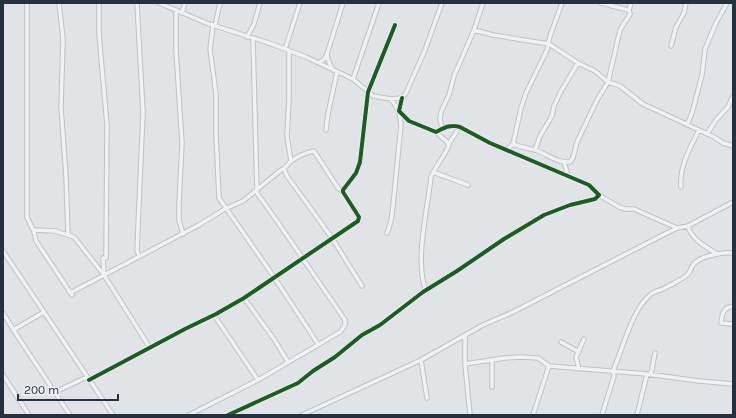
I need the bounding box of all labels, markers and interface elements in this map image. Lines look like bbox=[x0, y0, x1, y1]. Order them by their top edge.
scale bar bbox=[18, 376, 118, 402]
text: 200 m bbox=[24, 383, 59, 397]

